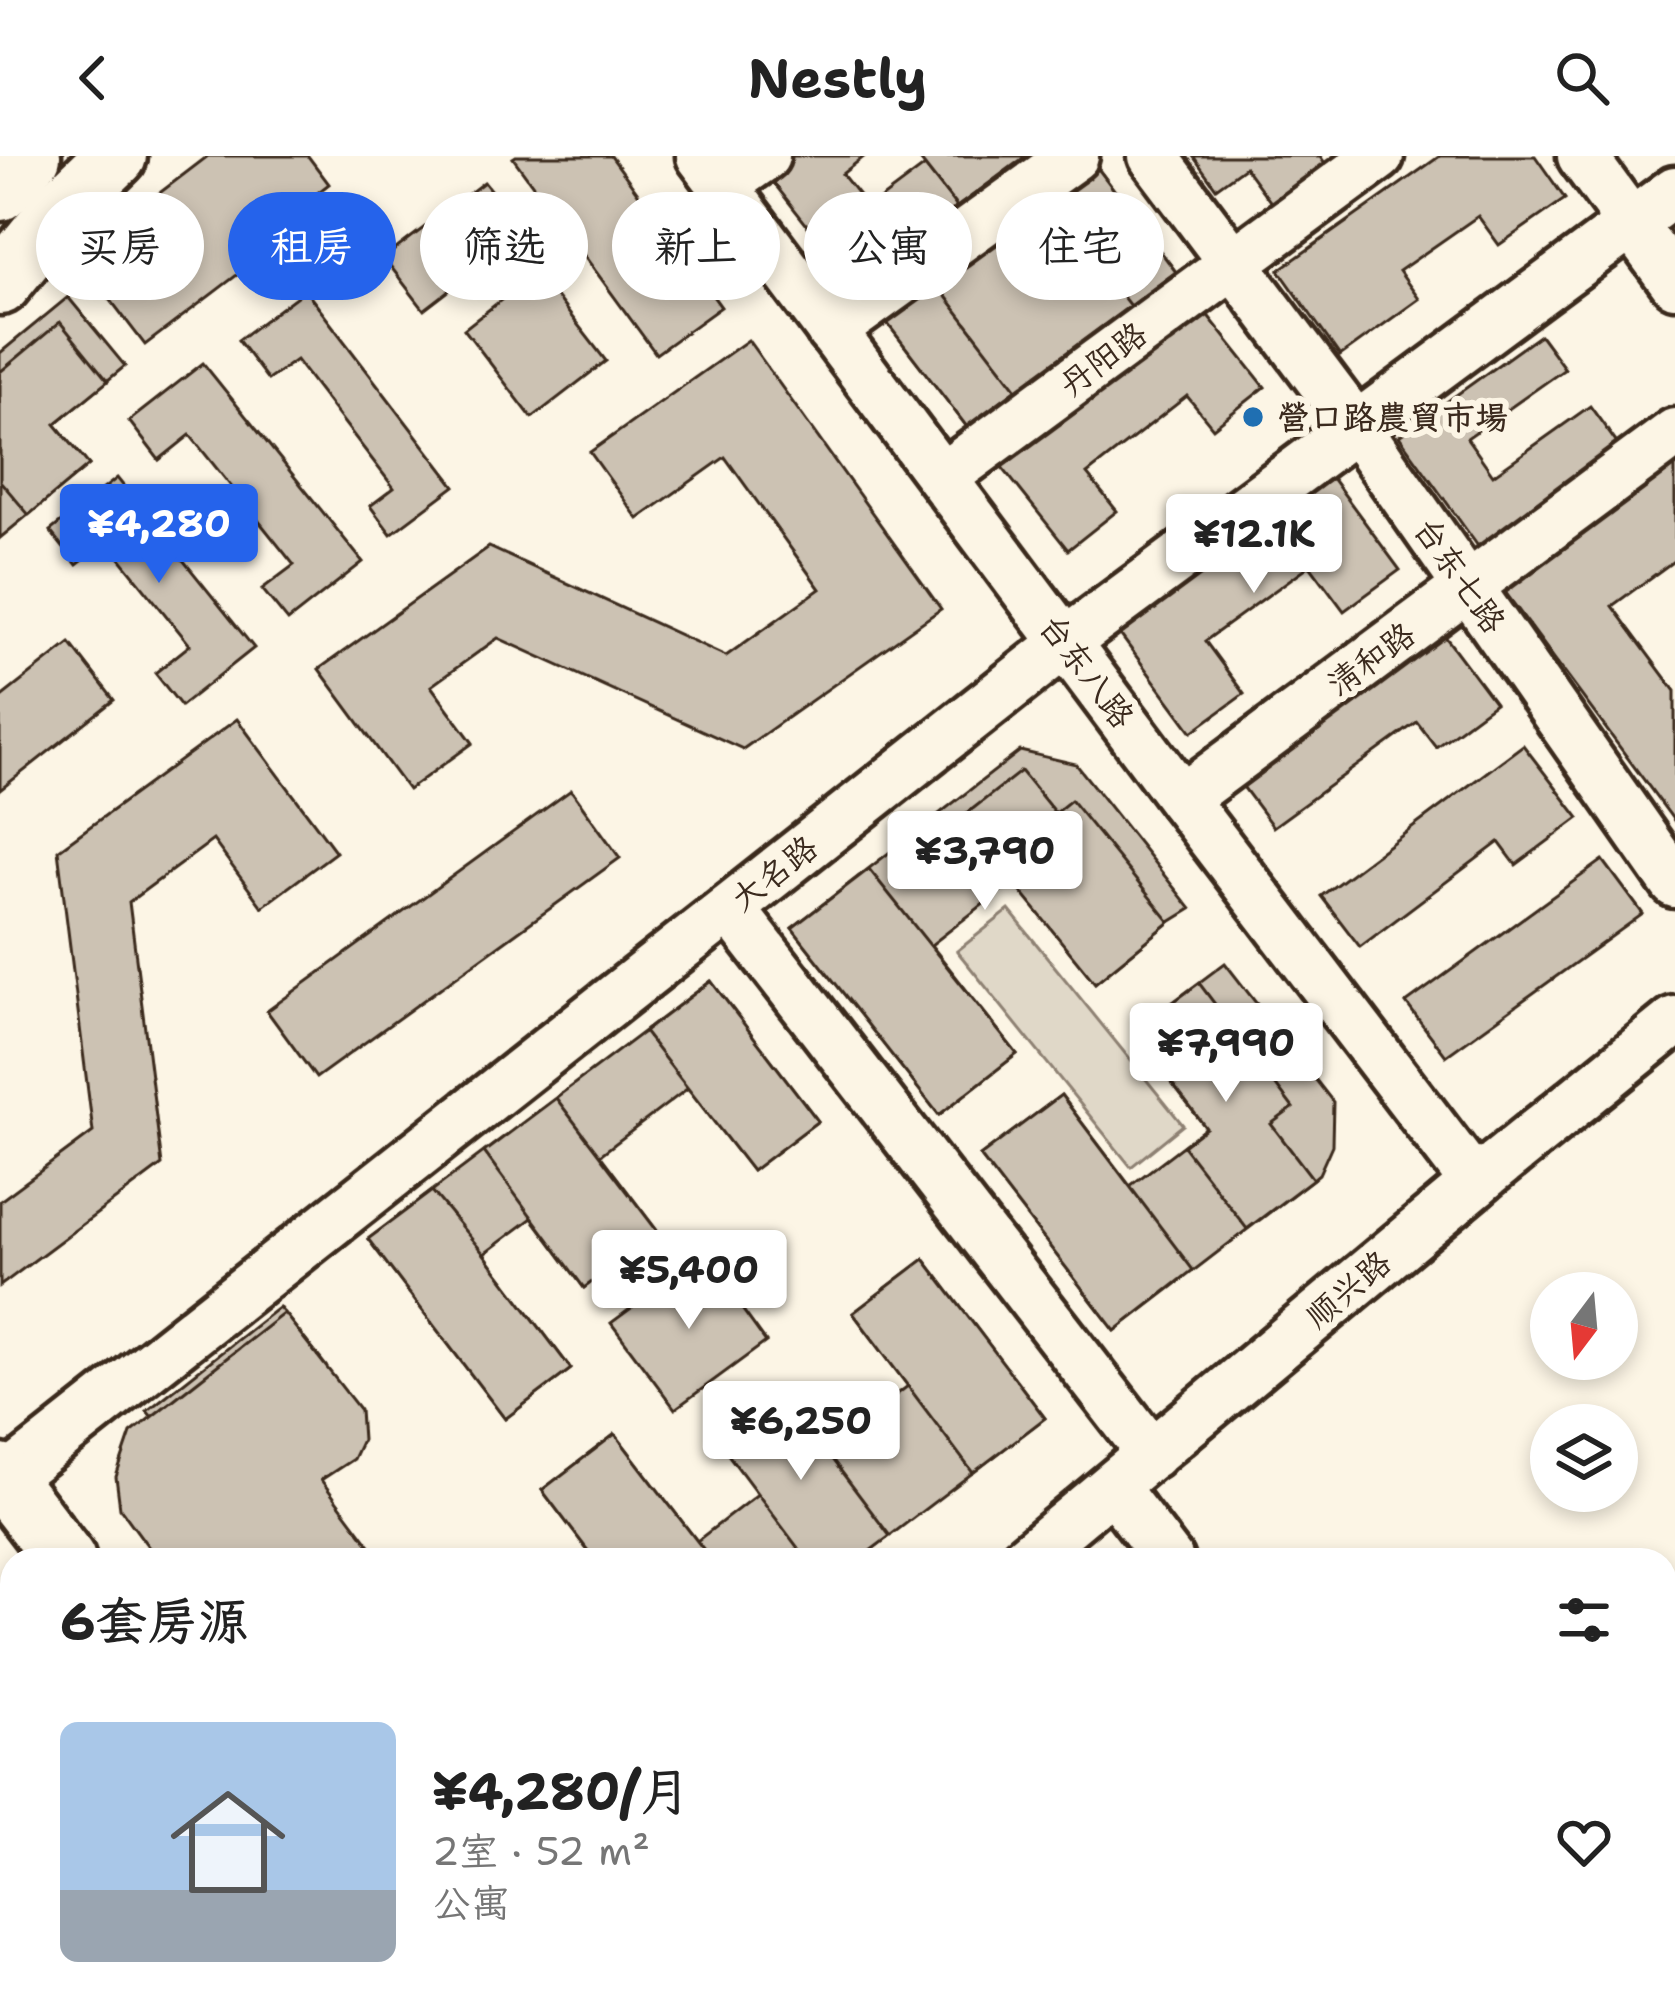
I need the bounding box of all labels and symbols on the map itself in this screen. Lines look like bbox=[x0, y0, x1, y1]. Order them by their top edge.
street label: 丹阳路 bbox=[1050, 311, 1156, 407]
place label: 營口路農貿市場 bbox=[1277, 395, 1508, 440]
marker: 營口路農貿市場 bbox=[1240, 404, 1266, 430]
pin: ¥4,280 bbox=[61, 484, 257, 586]
pin: ¥12.1K bbox=[1156, 494, 1352, 596]
street label: 台东七路 bbox=[1404, 508, 1516, 642]
street label: 台东八路 bbox=[1029, 605, 1145, 737]
street label: 清和路 bbox=[1318, 612, 1424, 706]
pin: ¥3,790 bbox=[887, 811, 1083, 913]
street label: 大名路 bbox=[721, 825, 827, 921]
pin: ¥7,990 bbox=[1128, 1003, 1324, 1105]
pin: ¥5,400 bbox=[591, 1230, 787, 1332]
street label: 顺兴路 bbox=[1296, 1240, 1400, 1338]
north arrow bbox=[1530, 1272, 1638, 1380]
pin: ¥6,250 bbox=[703, 1381, 899, 1483]

